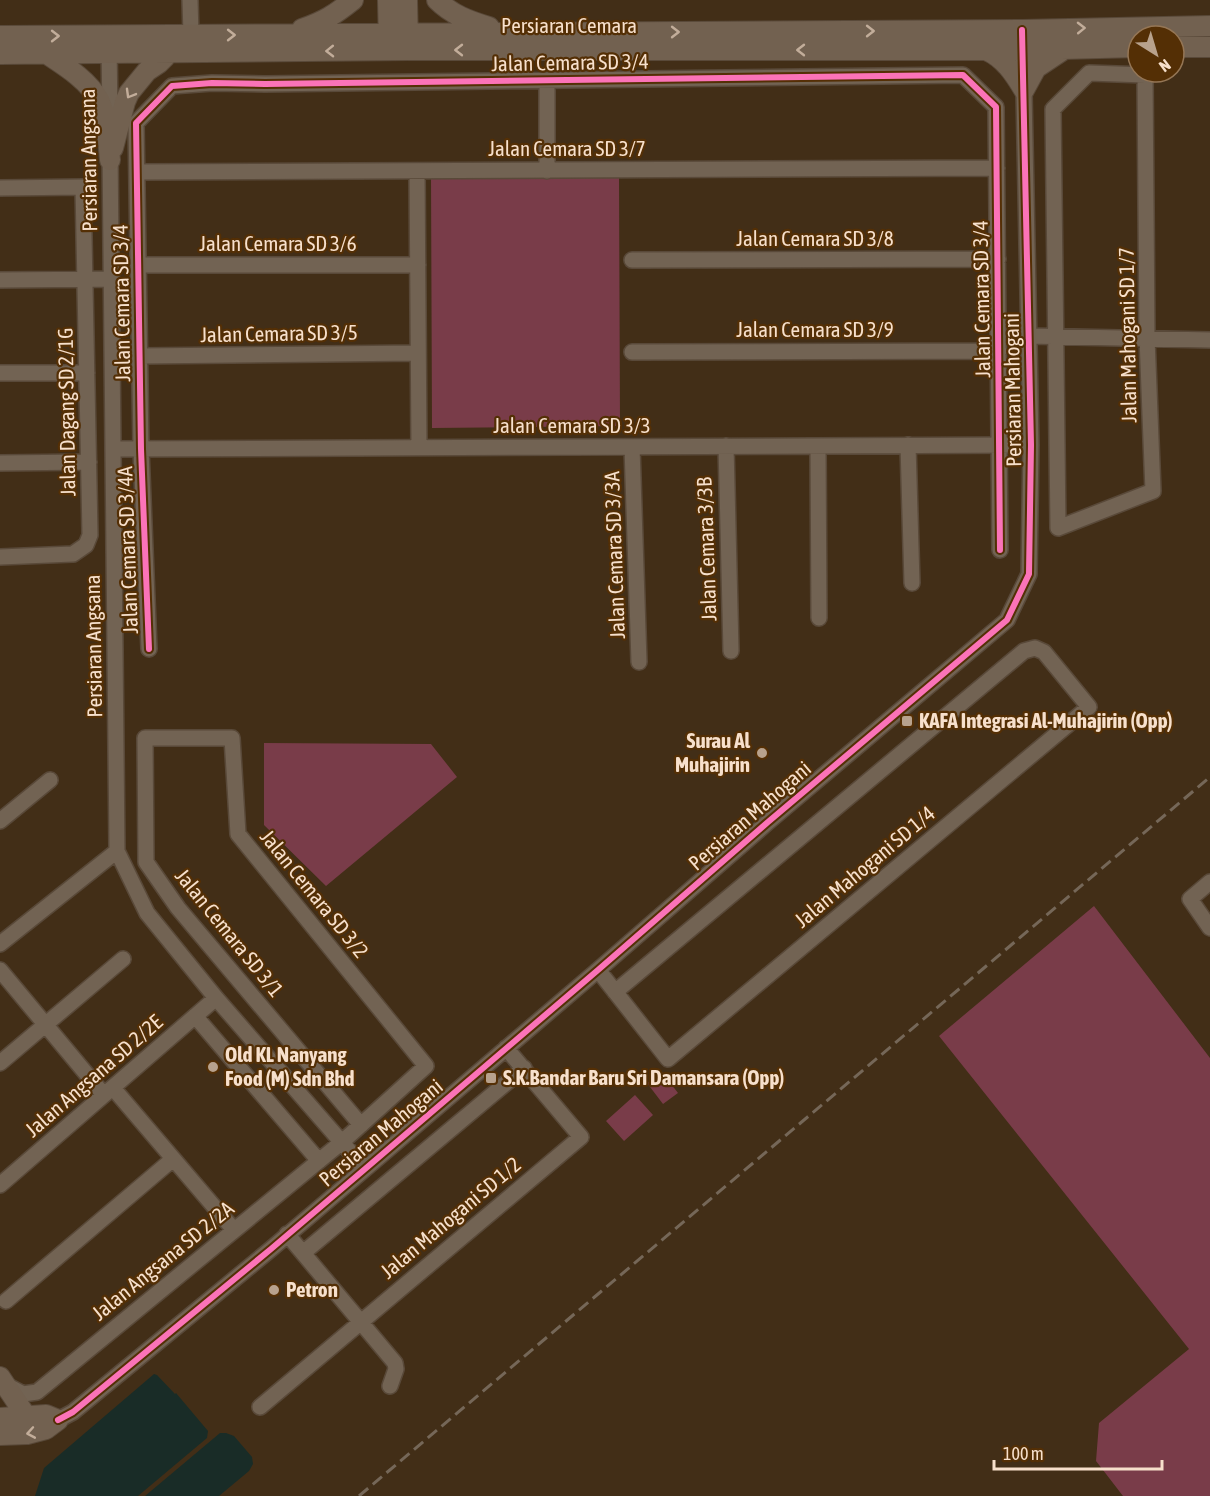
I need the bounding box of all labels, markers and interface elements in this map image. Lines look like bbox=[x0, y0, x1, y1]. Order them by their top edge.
street label: Persiaran Cemara bbox=[501, 13, 637, 37]
one-way arrow bbox=[1076, 22, 1085, 34]
one-way arrow bbox=[866, 24, 875, 37]
north arrow bbox=[1126, 24, 1186, 84]
one-way arrow bbox=[671, 26, 680, 38]
one-way arrow bbox=[226, 29, 235, 41]
one-way arrow bbox=[50, 30, 59, 42]
one-way arrow bbox=[455, 44, 464, 56]
one-way arrow bbox=[797, 44, 806, 56]
one-way arrow bbox=[326, 45, 335, 57]
street label: Jalan Cemara SD 3/4 bbox=[491, 49, 649, 75]
text: N bbox=[1156, 56, 1174, 76]
street label: Persiaran Angsana bbox=[75, 88, 101, 232]
one-way arrow bbox=[125, 88, 137, 98]
street label: Jalan Cemara SD 3/7 bbox=[488, 136, 646, 160]
street label: Jalan Cemara SD 3/4 bbox=[968, 220, 994, 378]
street label: Jalan Cemara SD 3/4 bbox=[108, 224, 134, 382]
street label: Jalan Cemara SD 3/8 bbox=[736, 226, 894, 250]
street label: Jalan Cemara SD 3/6 bbox=[199, 231, 357, 255]
street label: Jalan Mahogani SD 1/7 bbox=[1113, 247, 1141, 423]
street label: Persiaran Mahogani bbox=[999, 313, 1025, 467]
street label: Jalan Cemara SD 3/9 bbox=[736, 317, 894, 341]
street label: Jalan Cemara SD 3/5 bbox=[200, 320, 358, 346]
street label: Jalan Dagang SD 2/1G bbox=[53, 328, 79, 496]
street label: Jalan Cemara SD 3/3 bbox=[493, 413, 651, 437]
street label: Jalan Cemara SD 3/4A bbox=[112, 465, 142, 634]
street label: Jalan Cemara SD 3/3A bbox=[599, 470, 629, 639]
street label: Jalan Cemara 3/3B bbox=[691, 477, 721, 621]
street label: Persiaran Angsana bbox=[80, 574, 106, 718]
place label: KAFA Integrasi Al-Muhajirin (Opp) bbox=[919, 708, 1173, 732]
marker: KAFA Integrasi Al-Muhajirin (Opp) bbox=[900, 714, 914, 728]
place label: Surau Al Muhajirin bbox=[675, 728, 750, 776]
marker: Surau Al Muhajirin bbox=[755, 746, 769, 760]
street label: Persiaran Mahogani bbox=[683, 756, 815, 875]
street label: Jalan Mahogani SD 1/4 bbox=[789, 801, 939, 932]
street label: Jalan Cemara SD 3/2 bbox=[256, 825, 374, 962]
street label: Jalan Cemara SD 3/1 bbox=[171, 864, 289, 1001]
street label: Jalan Angsana SD 2/2E bbox=[20, 1009, 167, 1141]
place label: Old KL Nanyang Food (M) Sdn Bhd bbox=[225, 1042, 355, 1090]
marker: Old KL Nanyang Food (M) Sdn Bhd bbox=[206, 1060, 220, 1074]
place label: S.K.Bandar Baru Sri Damansara (Opp) bbox=[503, 1065, 784, 1089]
marker: S.K.Bandar Baru Sri Damansara (Opp) bbox=[484, 1071, 498, 1085]
street label: Persiaran Mahogani bbox=[314, 1074, 447, 1191]
street label: Jalan Mahogani SD 1/2 bbox=[375, 1152, 525, 1283]
street label: Jalan Angsana SD 2/2A bbox=[87, 1195, 238, 1325]
place label: Petron bbox=[286, 1277, 338, 1301]
marker: Petron bbox=[267, 1283, 281, 1297]
one-way arrow bbox=[26, 1426, 36, 1439]
scale bar bbox=[994, 1433, 1162, 1471]
text: 100 m bbox=[1003, 1443, 1044, 1464]

